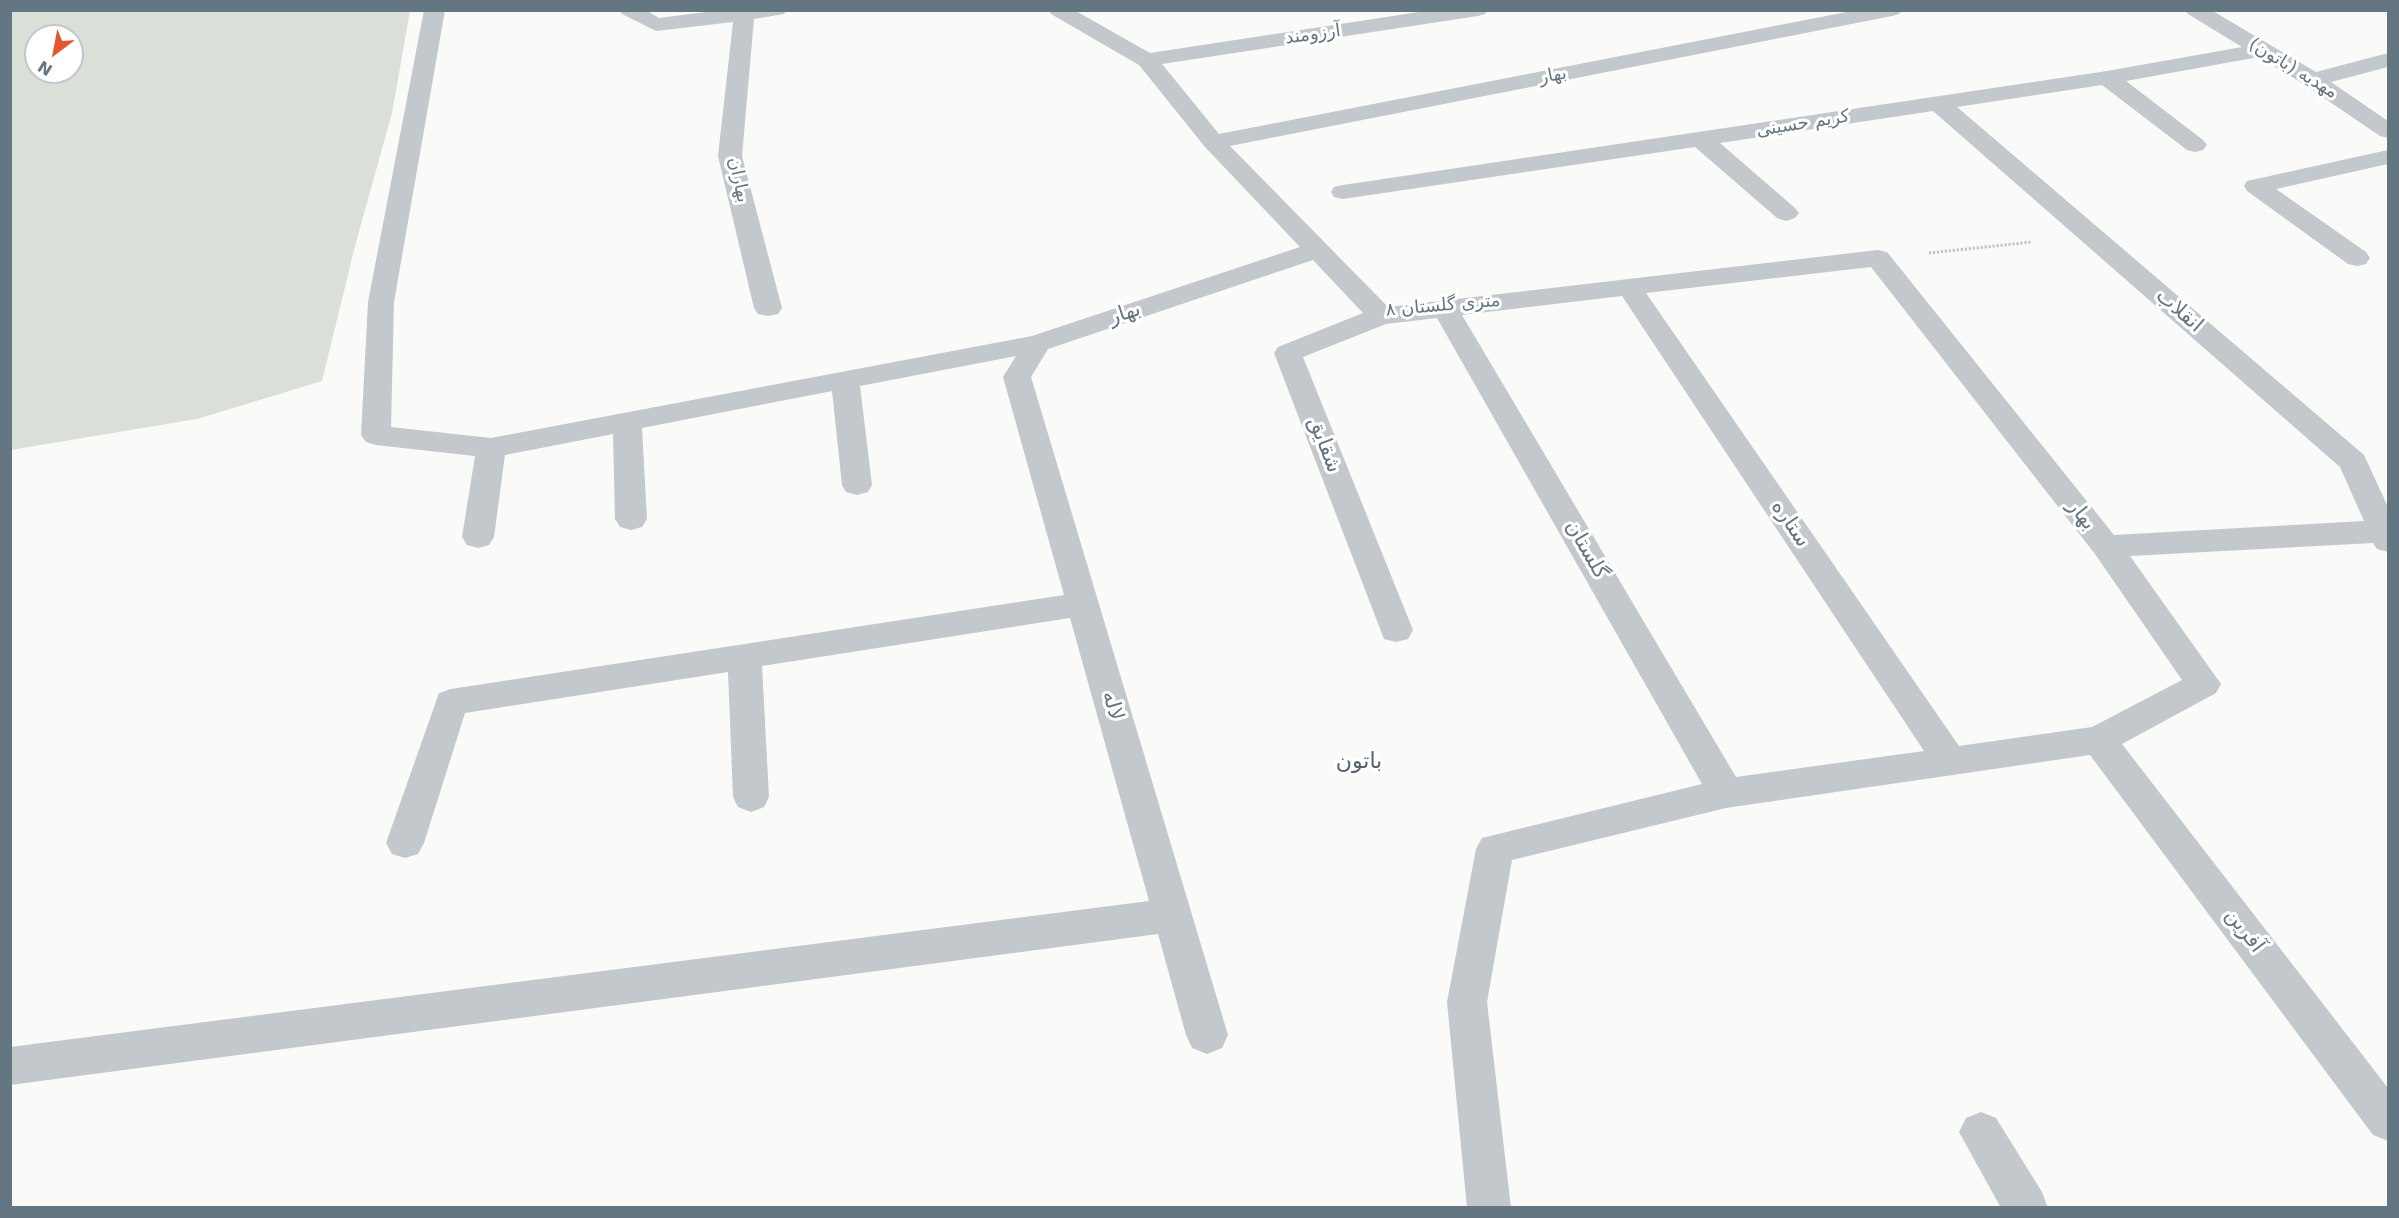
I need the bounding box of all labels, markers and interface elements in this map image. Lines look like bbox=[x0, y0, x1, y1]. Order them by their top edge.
street label: آرزومند bbox=[1284, 20, 1342, 50]
north arrow bbox=[24, 24, 84, 84]
street label: مهدیه (باتون) bbox=[2245, 34, 2341, 104]
text: N bbox=[35, 56, 56, 80]
street label: بهار bbox=[1537, 63, 1569, 89]
street label: کریم حسینی bbox=[1755, 106, 1851, 142]
street label: بهاران bbox=[723, 155, 753, 205]
street label: انقلاب bbox=[2150, 284, 2208, 338]
street label: ۸ متری گلستان bbox=[1385, 290, 1501, 322]
street label: بهار bbox=[1106, 297, 1144, 331]
street label: شقایق bbox=[1302, 413, 1346, 477]
street label: بهار bbox=[2061, 495, 2101, 535]
street label: ستاره bbox=[1765, 496, 1815, 552]
street label: گلستان bbox=[1559, 516, 1613, 584]
street label: لاله bbox=[1096, 688, 1128, 724]
district label: باتون bbox=[1336, 749, 1382, 775]
street label: آفرین bbox=[2219, 904, 2269, 958]

